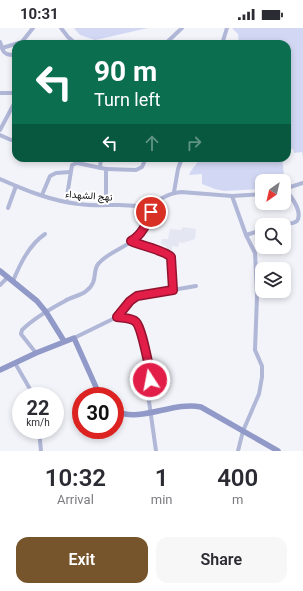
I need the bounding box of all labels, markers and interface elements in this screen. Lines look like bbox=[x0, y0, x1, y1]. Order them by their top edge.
text: 10:31 bbox=[20, 5, 59, 23]
text: 90 m bbox=[94, 55, 157, 88]
icon: left bbox=[28, 56, 80, 108]
text: Turn left bbox=[94, 89, 160, 110]
icon: left bbox=[99, 132, 121, 154]
icon: ahead bbox=[141, 132, 163, 154]
icon: right bbox=[183, 132, 205, 154]
north arrow bbox=[255, 174, 291, 210]
map controls bbox=[255, 174, 291, 298]
street label: نهج الشهداء bbox=[65, 188, 113, 204]
pin bbox=[134, 195, 168, 229]
icon: arrive bbox=[140, 201, 162, 223]
button: search bbox=[255, 218, 291, 254]
button: layers bbox=[255, 262, 291, 298]
position arrow bbox=[129, 359, 171, 401]
speed limit sign: 30 bbox=[72, 387, 124, 439]
text: 22 bbox=[27, 396, 49, 420]
text: km/h bbox=[26, 417, 50, 428]
text: 10:32 bbox=[45, 464, 106, 492]
text: 1 bbox=[155, 464, 168, 492]
text: 400 bbox=[217, 464, 258, 492]
text: Arrival bbox=[57, 492, 94, 507]
text: min bbox=[151, 492, 172, 507]
text: m bbox=[232, 492, 243, 507]
button: Exit bbox=[16, 537, 148, 583]
button: Share bbox=[156, 537, 287, 583]

